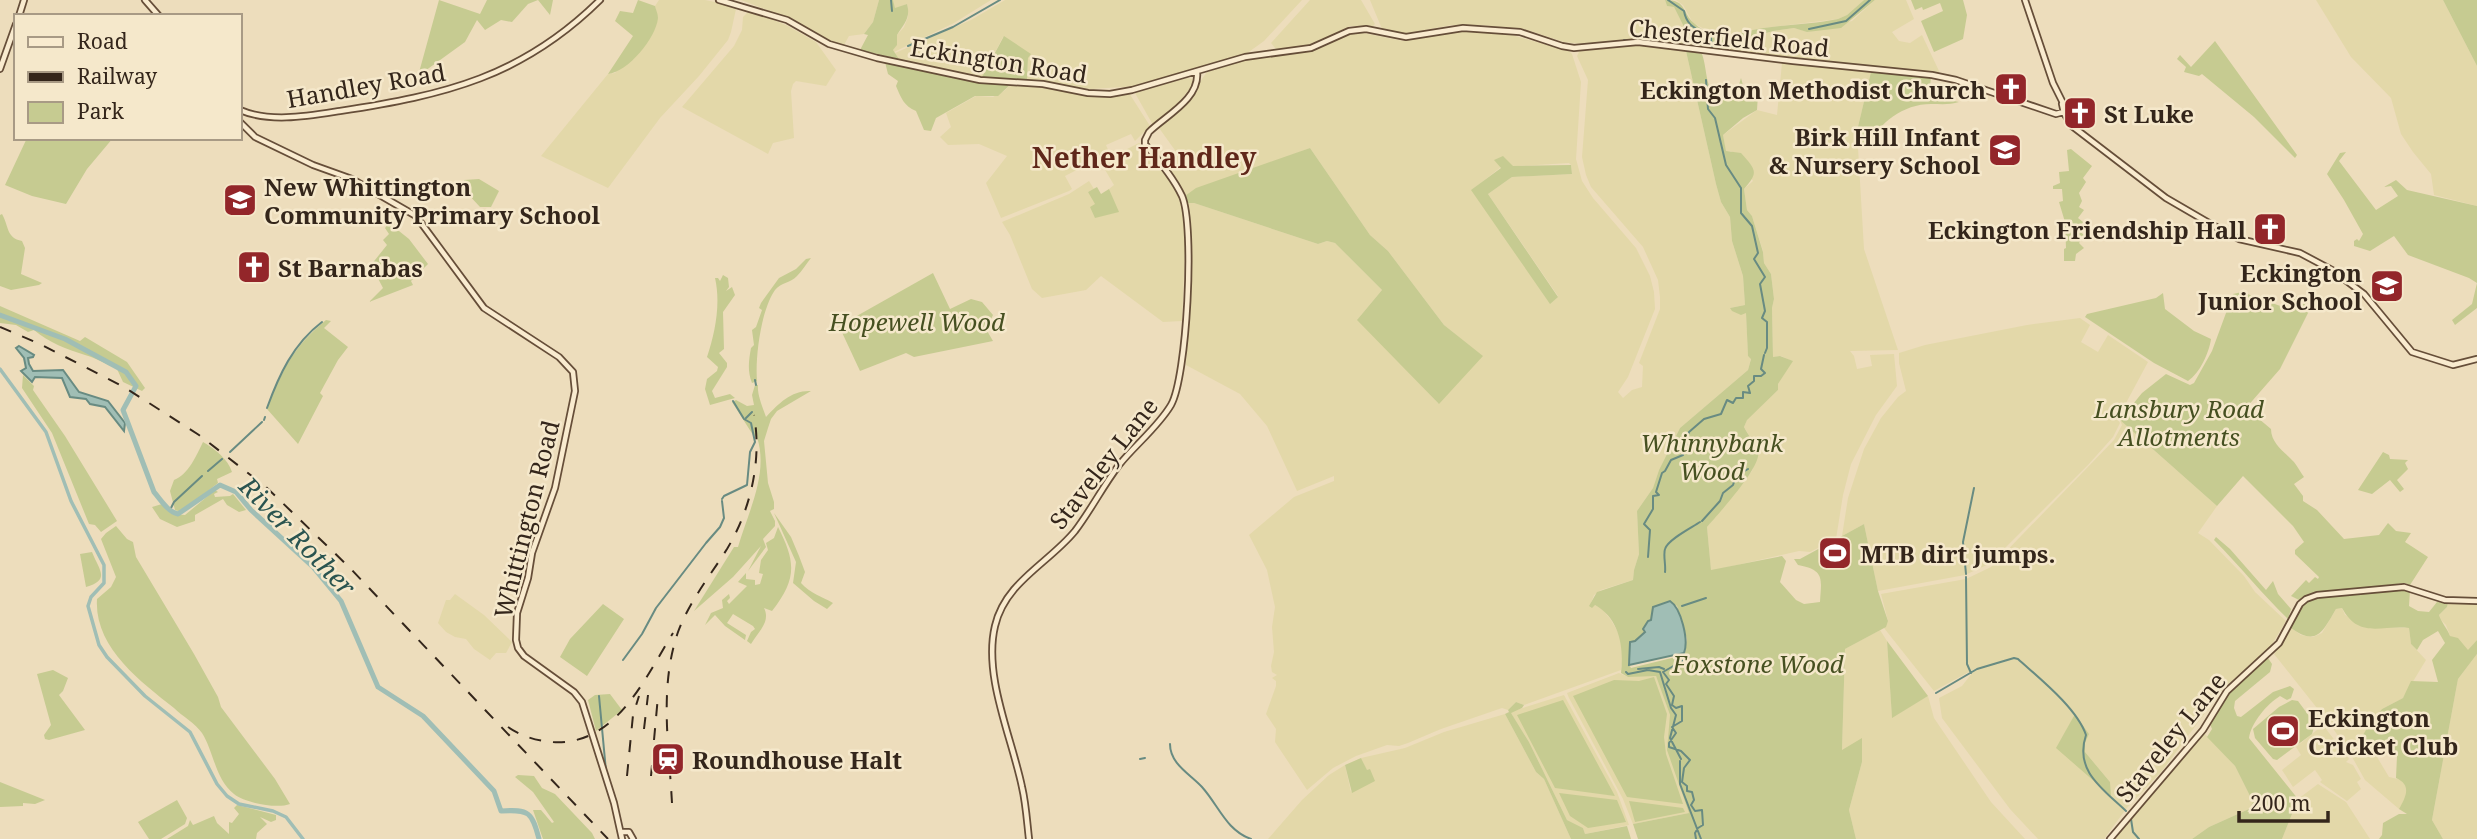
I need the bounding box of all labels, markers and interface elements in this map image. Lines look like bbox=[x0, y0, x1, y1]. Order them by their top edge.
street label: Chesterfield Road bbox=[1627, 10, 1831, 64]
legend bbox=[14, 14, 242, 140]
text: Road bbox=[77, 27, 128, 55]
street label: Eckington Road bbox=[908, 30, 1090, 90]
street label: Handley Road bbox=[284, 55, 448, 115]
text: Railway bbox=[77, 62, 157, 90]
church icon: Eckington Methodist Church bbox=[1992, 70, 2030, 108]
place label: Eckington Methodist Church bbox=[1640, 73, 1986, 106]
church icon: St Luke bbox=[2061, 94, 2099, 132]
text: Park bbox=[77, 97, 124, 125]
place label: St Luke bbox=[2104, 97, 2194, 130]
place label: Birk Hill Infant & Nursery School bbox=[1769, 120, 1981, 181]
school or university icon: Birk Hill Infant & Nursery School bbox=[1986, 131, 2024, 169]
district label: Nether Handley bbox=[1032, 138, 1257, 176]
place label: New Whittington Community Primary School bbox=[264, 170, 601, 231]
school or university icon: New Whittington Community Primary School bbox=[221, 181, 259, 219]
church icon: Eckington Friendship Hall bbox=[2251, 210, 2289, 248]
place label: Eckington Friendship Hall bbox=[1928, 213, 2247, 246]
church icon: St Barnabas bbox=[235, 248, 273, 286]
place label: St Barnabas bbox=[278, 251, 423, 284]
place label: Eckington Junior School bbox=[2197, 256, 2363, 317]
school or university icon: Eckington Junior School bbox=[2368, 267, 2406, 305]
park label: Hopewell Wood bbox=[828, 305, 1005, 338]
street label: Staveley Lane bbox=[1041, 390, 1165, 536]
park label: Lansbury Road Allotments bbox=[2093, 392, 2264, 453]
street label: Whittington Road bbox=[485, 416, 567, 621]
park label: Whinnybank Wood bbox=[1640, 426, 1785, 487]
water label: River Rother bbox=[231, 468, 365, 604]
sports icon: MTB dirt jumps. bbox=[1816, 534, 1854, 572]
place label: MTB dirt jumps. bbox=[1860, 537, 2055, 570]
park label: Foxstone Wood bbox=[1671, 647, 1844, 680]
street label: Staveley Lane bbox=[2107, 665, 2233, 809]
place label: Eckington Cricket Club bbox=[2308, 701, 2458, 762]
sports icon: Eckington Cricket Club bbox=[2264, 712, 2302, 750]
station icon: Roundhouse Halt bbox=[649, 740, 687, 778]
place label: Roundhouse Halt bbox=[692, 743, 902, 776]
scale bar bbox=[2239, 780, 2328, 824]
text: 200 m bbox=[2250, 789, 2311, 817]

